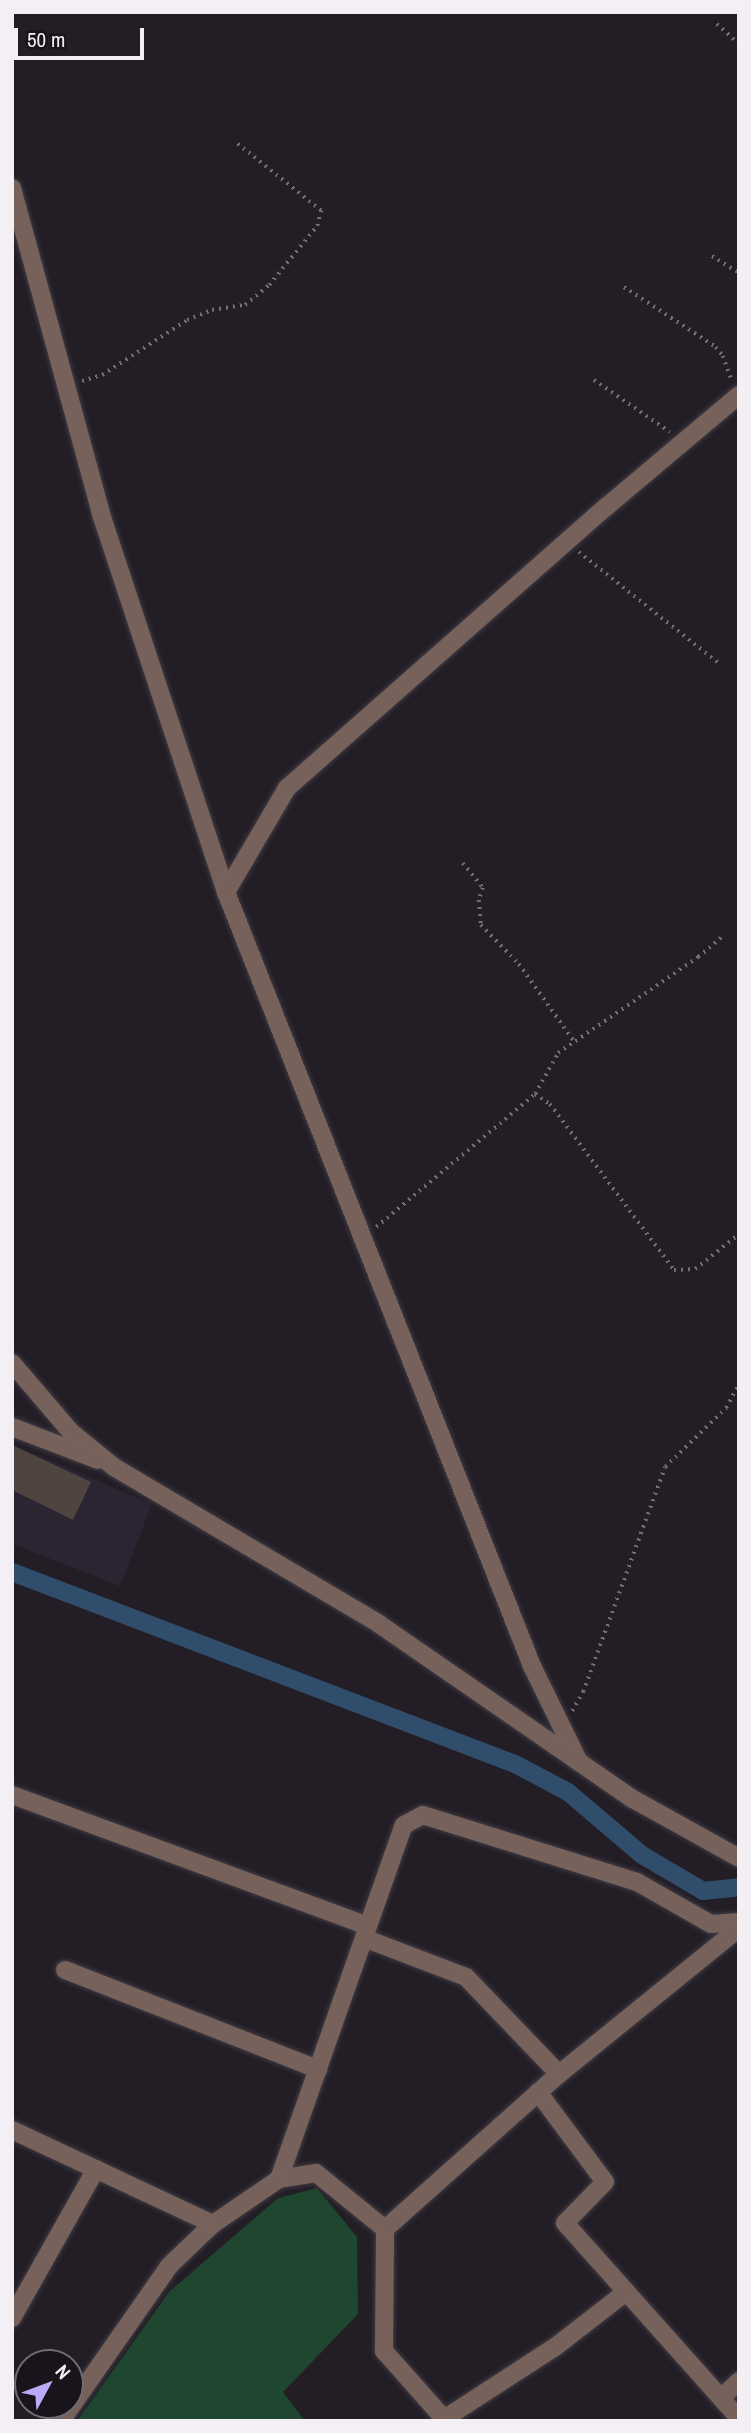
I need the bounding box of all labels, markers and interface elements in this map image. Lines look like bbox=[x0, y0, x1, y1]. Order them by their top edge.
scale bar bbox=[18, 14, 147, 58]
text: 50 m bbox=[27, 25, 65, 54]
north arrow bbox=[14, 2349, 84, 2419]
text: N bbox=[50, 2359, 77, 2384]

